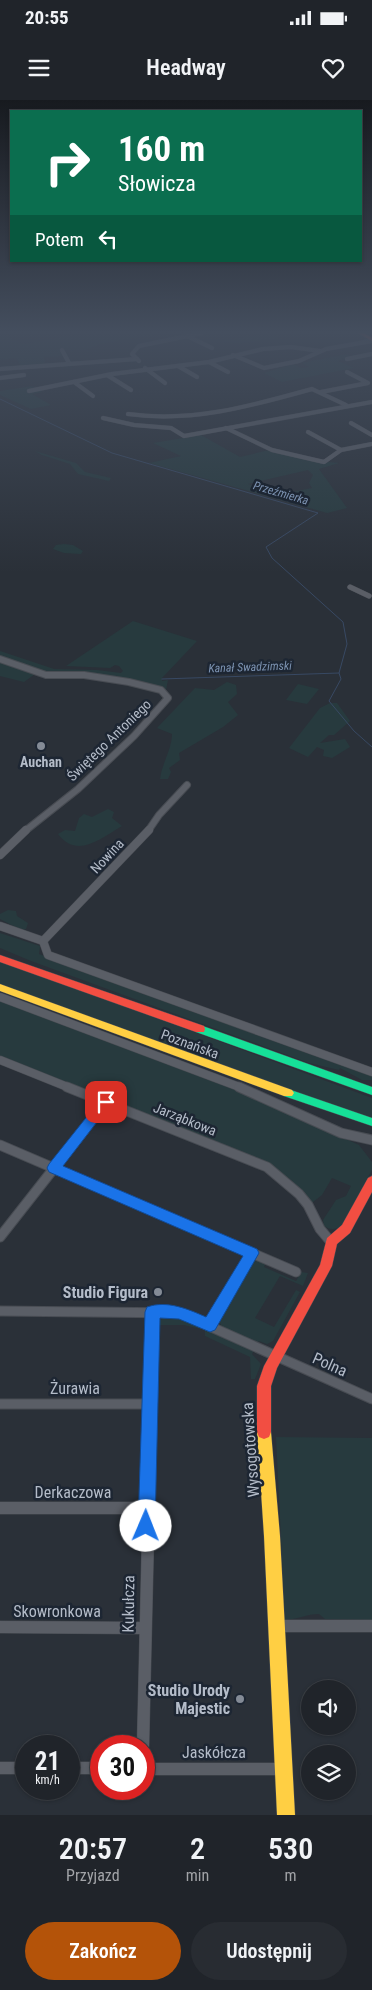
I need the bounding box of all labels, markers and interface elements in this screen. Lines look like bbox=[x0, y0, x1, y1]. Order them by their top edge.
text: 20:55 bbox=[25, 6, 69, 29]
icon: menu bbox=[25, 54, 53, 82]
icon: heart bbox=[319, 54, 347, 82]
text: Headway bbox=[146, 55, 226, 80]
text: 160 m bbox=[118, 129, 205, 170]
icon: right bbox=[35, 130, 100, 195]
text: Słowicza bbox=[118, 171, 196, 196]
icon: left bbox=[94, 225, 122, 253]
text: Potem bbox=[35, 228, 84, 251]
water label: Przeźmierka bbox=[252, 478, 310, 508]
water label: Kanał Swadzimski bbox=[208, 659, 292, 675]
street label: Świętego Antoniego bbox=[63, 695, 154, 784]
marker: Auchan bbox=[35, 740, 47, 752]
place label: Auchan bbox=[20, 754, 62, 770]
street label: Nowina bbox=[87, 835, 127, 877]
street label: Poznańska bbox=[159, 1026, 221, 1062]
pin bbox=[85, 1081, 127, 1123]
icon: arrive bbox=[92, 1088, 120, 1116]
street label: Jarząbkowa bbox=[151, 1099, 219, 1139]
place label: Studio Figura bbox=[63, 1283, 148, 1302]
marker: Studio Figura bbox=[152, 1286, 164, 1298]
street label: Polna bbox=[310, 1348, 350, 1380]
street label: Żurawia bbox=[50, 1379, 100, 1398]
street label: Wysogotowska bbox=[238, 1402, 263, 1498]
street label: Derkaczowa bbox=[35, 1483, 111, 1502]
position arrow bbox=[119, 1499, 171, 1551]
street label: Kukułcza bbox=[119, 1575, 138, 1633]
street label: Skowronkowa bbox=[13, 1602, 101, 1621]
map controls bbox=[301, 1680, 356, 1800]
button: sound bbox=[301, 1680, 356, 1735]
place label: Studio Urody Majestic bbox=[148, 1681, 230, 1718]
marker: Studio Urody Majestic bbox=[234, 1693, 246, 1705]
speed limit sign: 30 bbox=[90, 1735, 155, 1800]
street label: Jaskółcza bbox=[182, 1743, 246, 1762]
button: layers bbox=[301, 1745, 356, 1800]
text: 21 bbox=[35, 1747, 60, 1776]
text: km/h bbox=[35, 1773, 60, 1787]
text: 20:57 bbox=[59, 1831, 127, 1866]
text: 2 bbox=[190, 1831, 205, 1866]
text: 530 bbox=[268, 1831, 313, 1866]
text: Przyjazd bbox=[66, 1866, 120, 1885]
text: min bbox=[186, 1866, 209, 1885]
text: m bbox=[285, 1866, 297, 1885]
button: Zakończ bbox=[25, 1922, 181, 1980]
button: Udostępnij bbox=[191, 1922, 347, 1980]

